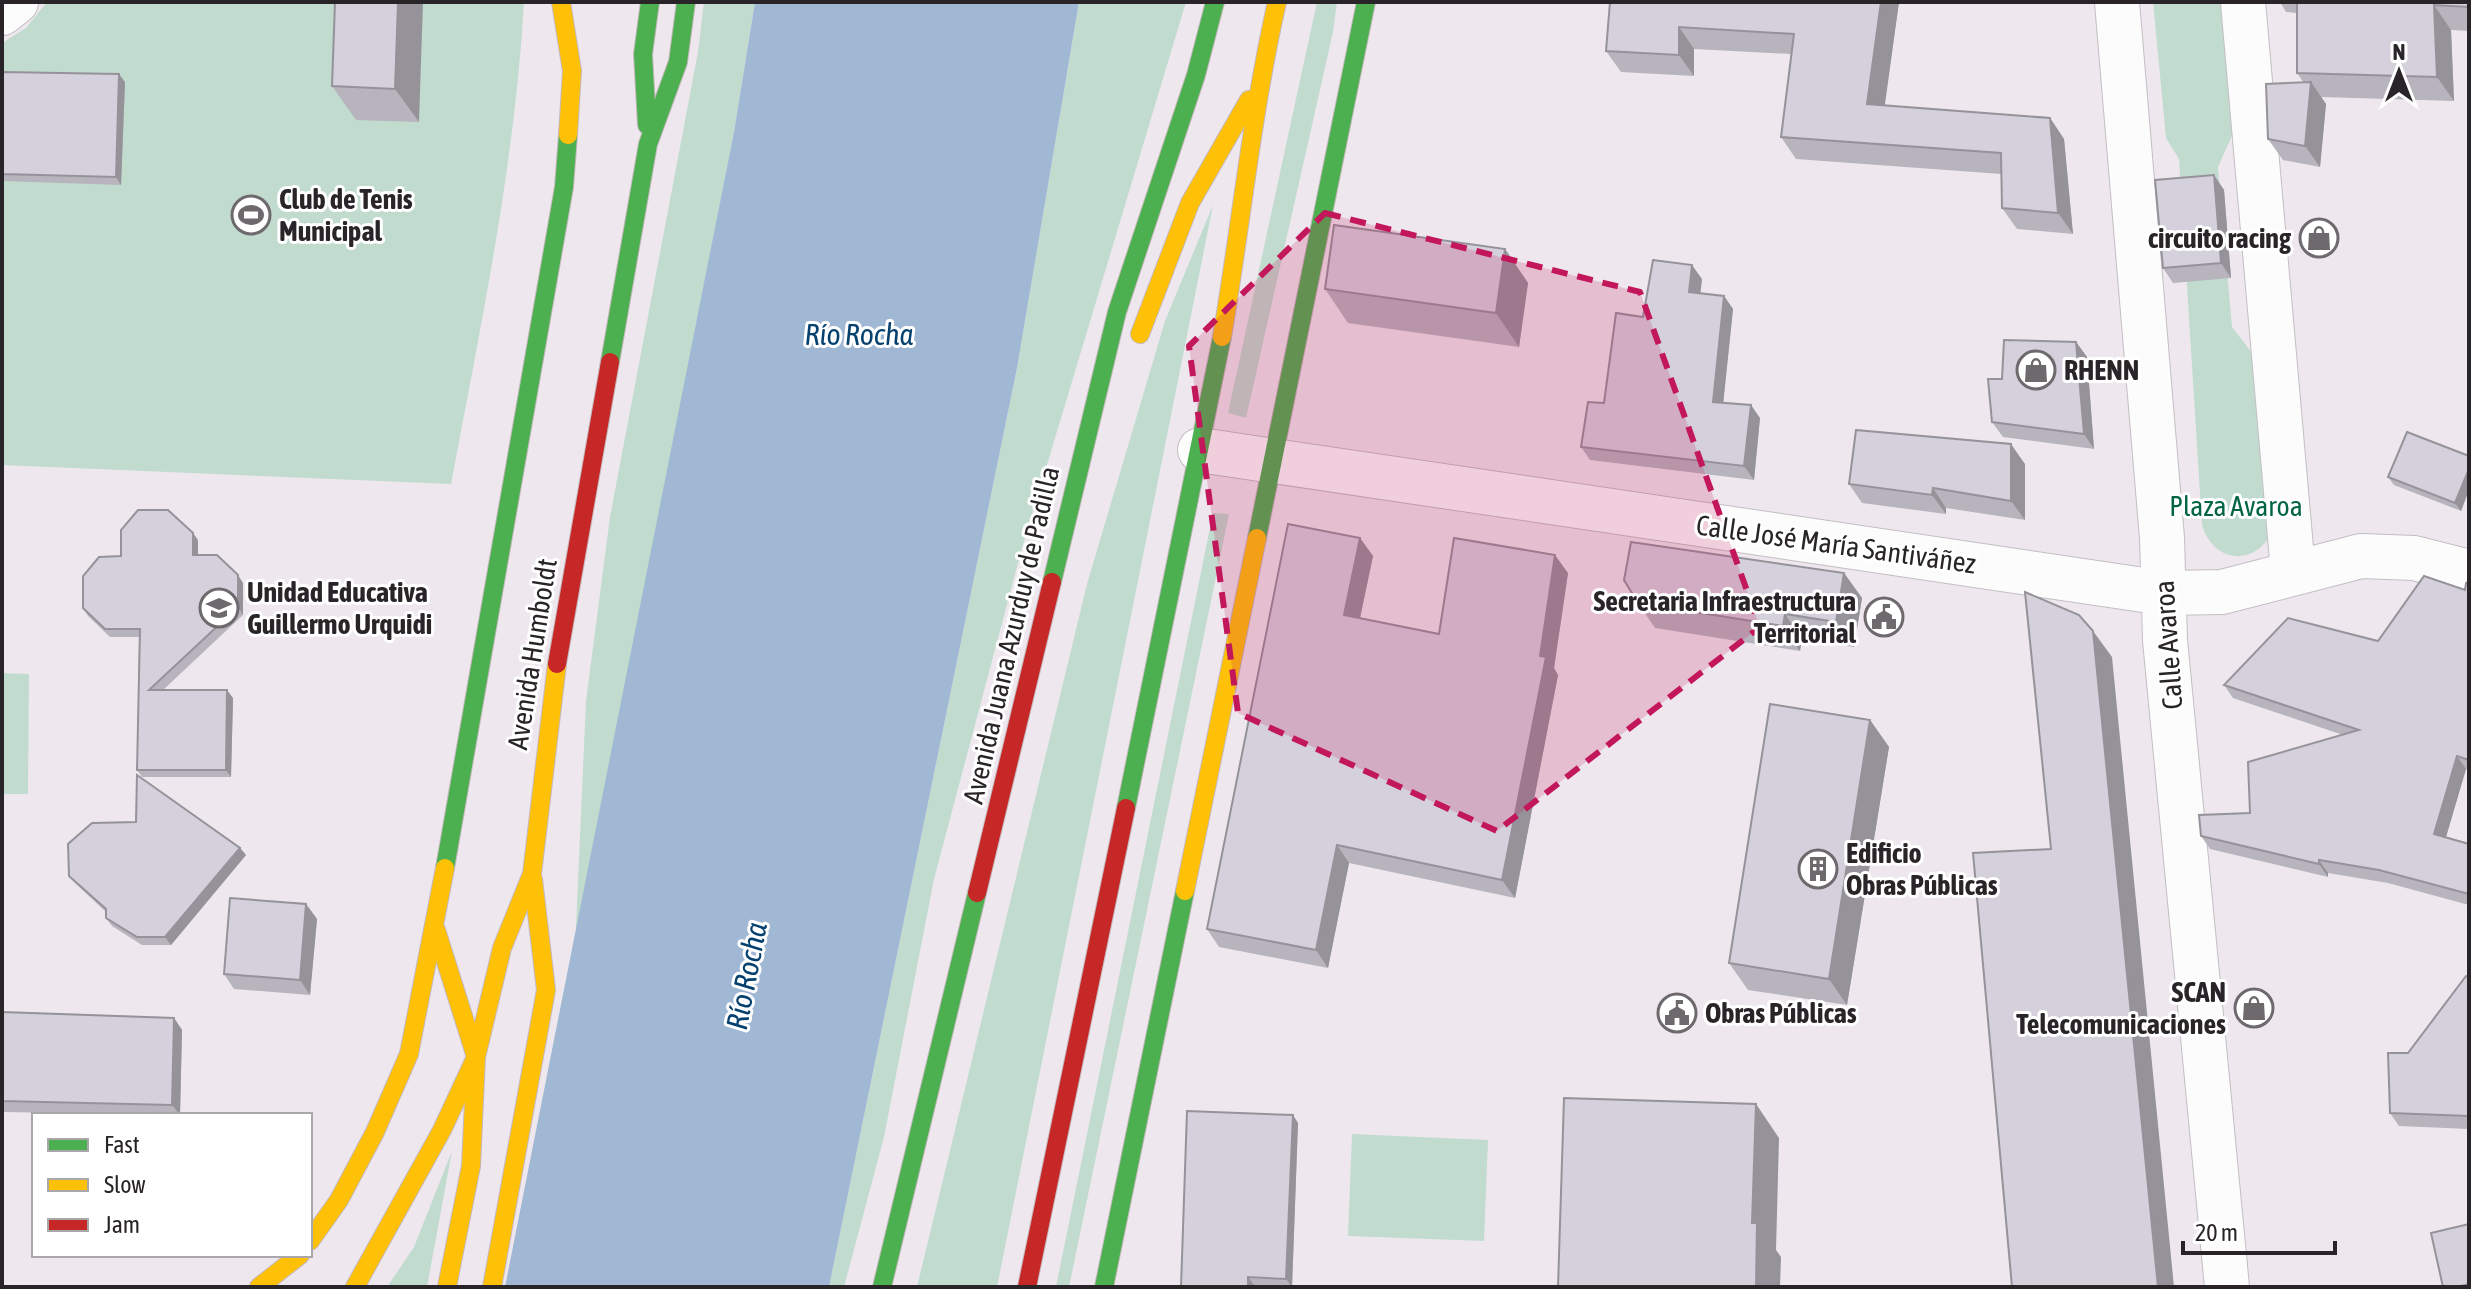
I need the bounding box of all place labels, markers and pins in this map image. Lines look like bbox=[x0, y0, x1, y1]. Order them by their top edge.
place label: Club de Tenis Municipal bbox=[279, 183, 413, 247]
sports icon: Club de Tenis Municipal bbox=[230, 194, 272, 236]
shop icon: circuito racing bbox=[2298, 217, 2340, 259]
place label: circuito racing bbox=[2148, 222, 2292, 254]
shop icon: RHENN bbox=[2015, 349, 2057, 391]
place label: RHENN bbox=[2064, 354, 2139, 386]
place label: Unidad Educativa Guillermo Urquidi bbox=[247, 576, 432, 640]
place label: Secretaria Infraestructura Territorial bbox=[1593, 585, 1857, 649]
school or university icon: Unidad Educativa Guillermo Urquidi bbox=[198, 587, 240, 629]
public building icon: Secretaria Infraestructura Territorial bbox=[1863, 596, 1905, 638]
place label: Edificio Obras Públicas bbox=[1846, 837, 1998, 901]
building icon: Edificio Obras Públicas bbox=[1797, 848, 1839, 890]
place label: SCAN Telecomunicaciones bbox=[2016, 976, 2226, 1040]
shop icon: SCAN Telecomunicaciones bbox=[2233, 987, 2275, 1029]
public building icon: Obras Públicas bbox=[1656, 992, 1698, 1034]
place label: Obras Públicas bbox=[1705, 997, 1857, 1029]

